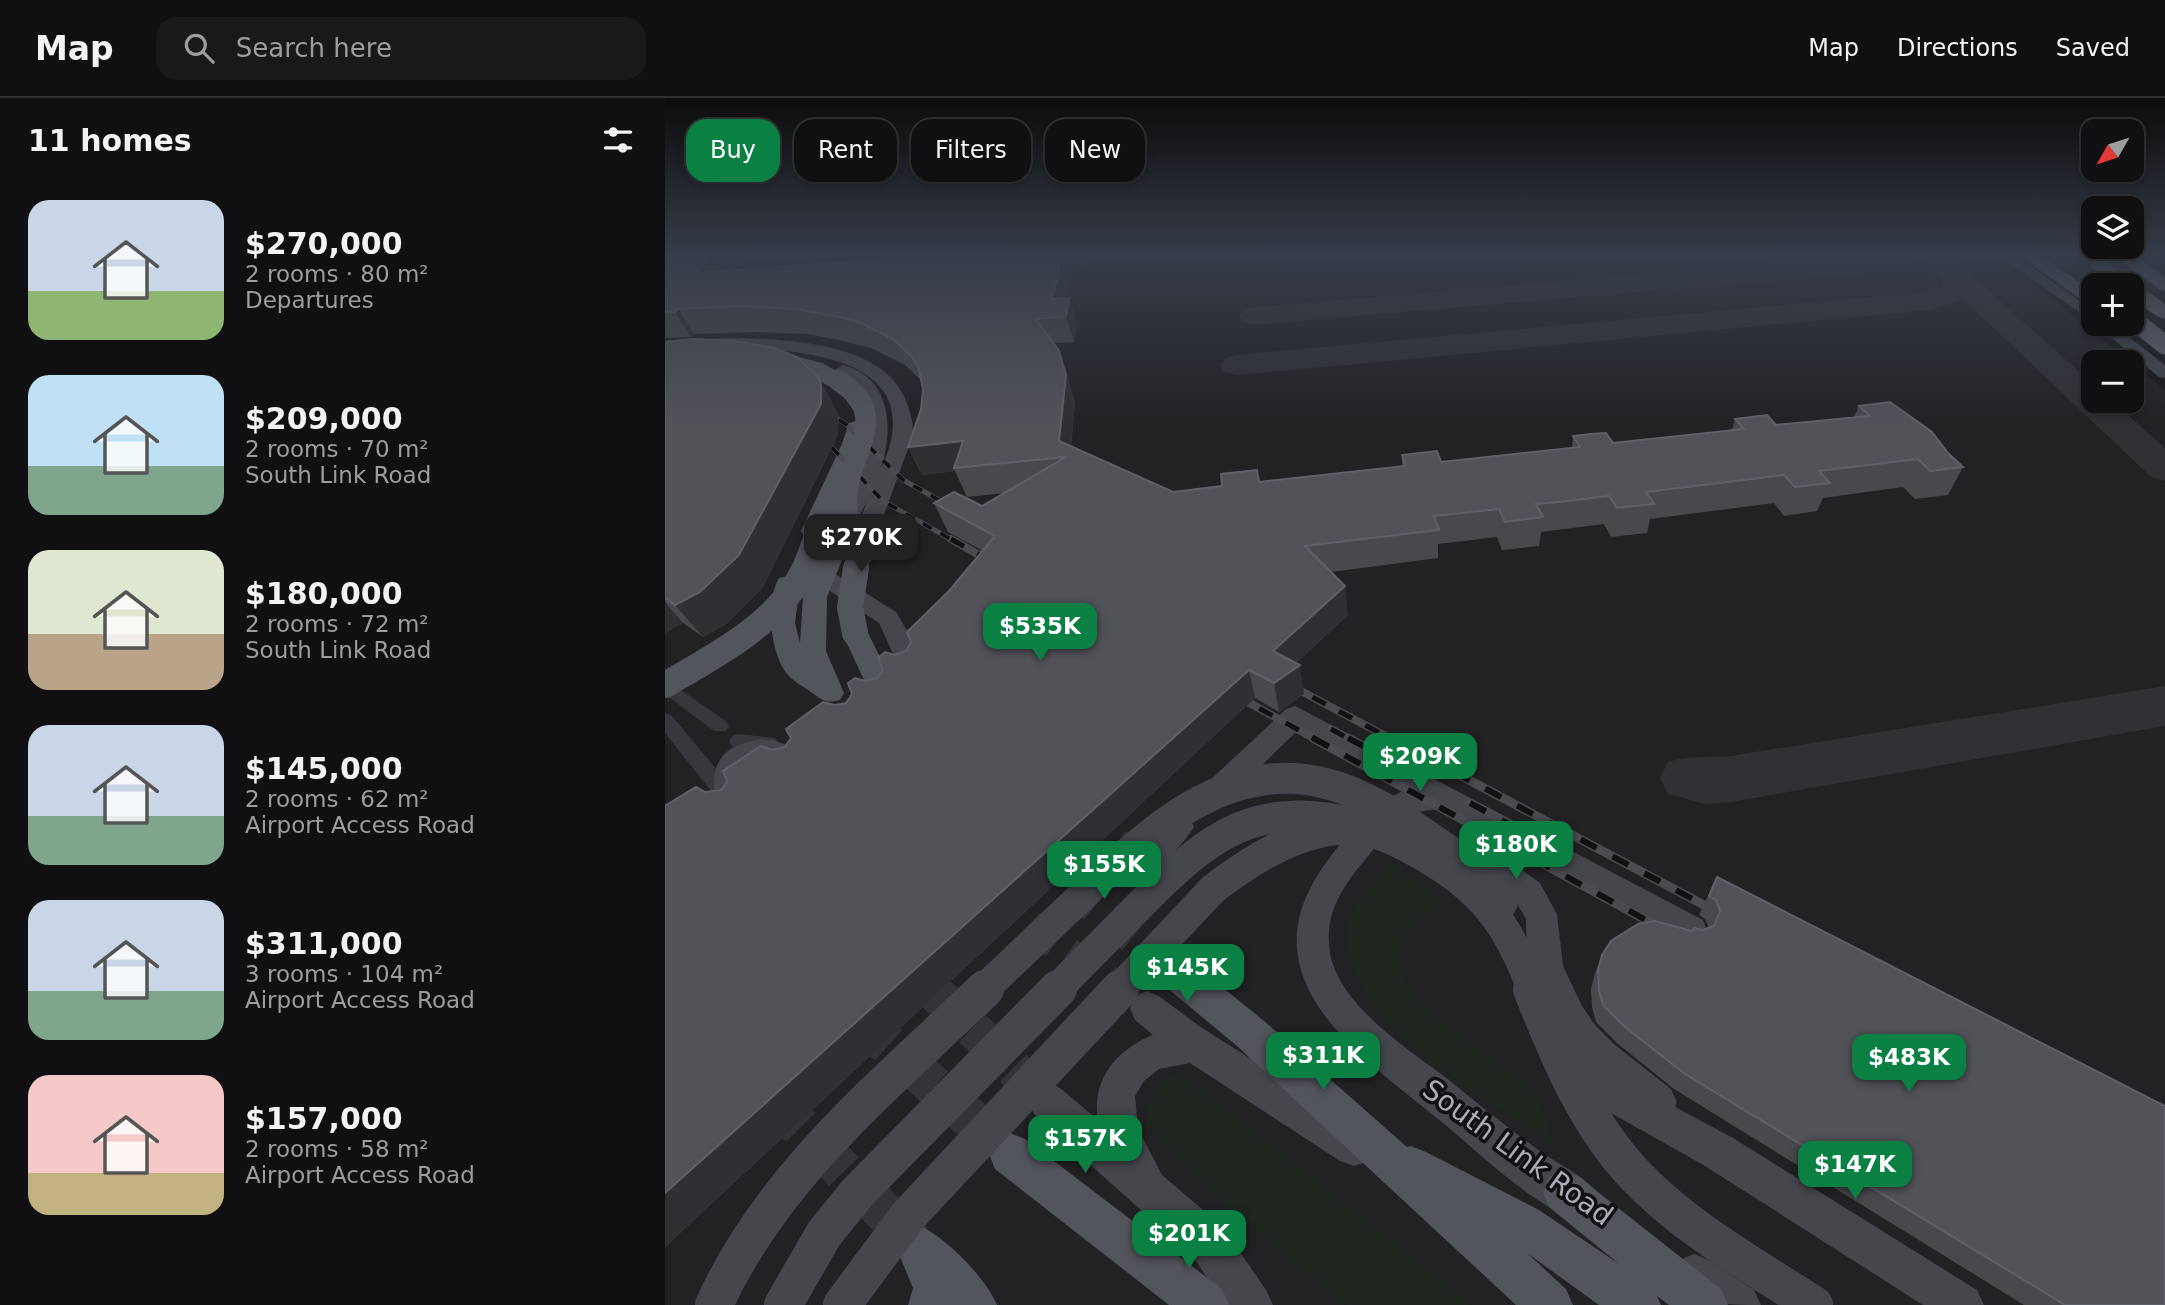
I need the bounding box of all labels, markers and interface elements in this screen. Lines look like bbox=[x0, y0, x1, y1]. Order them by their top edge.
search box bbox=[156, 17, 646, 80]
text: Map bbox=[35, 29, 114, 68]
icon: search bbox=[180, 29, 218, 67]
text: Search here bbox=[236, 33, 392, 63]
text: Map bbox=[1808, 34, 1859, 62]
text: Directions bbox=[1897, 34, 2018, 62]
text: Saved bbox=[2056, 34, 2130, 62]
chip: Buy bbox=[686, 119, 780, 182]
chip: Rent bbox=[794, 119, 897, 182]
chip: Filters bbox=[911, 119, 1031, 182]
chip: New bbox=[1045, 119, 1145, 182]
north arrow bbox=[2081, 119, 2144, 182]
map controls bbox=[2081, 119, 2144, 413]
icon: filters bbox=[599, 121, 637, 159]
text: 11 homes bbox=[28, 123, 192, 158]
button: layers bbox=[2081, 196, 2144, 259]
text: $270,000 bbox=[245, 226, 403, 261]
icon: home bbox=[84, 228, 168, 312]
text: 2 rooms · 80 m² bbox=[245, 261, 429, 287]
button: + bbox=[2081, 273, 2144, 336]
text: Departures bbox=[245, 287, 374, 313]
button: − bbox=[2081, 350, 2144, 413]
text: $209,000 bbox=[245, 401, 403, 436]
icon: home bbox=[84, 403, 168, 487]
text: 2 rooms · 70 m² bbox=[245, 436, 429, 462]
text: South Link Road bbox=[245, 462, 431, 488]
pin: $270K bbox=[812, 514, 910, 574]
text: $270K bbox=[820, 524, 902, 550]
text: $180,000 bbox=[245, 576, 403, 611]
icon: home bbox=[84, 578, 168, 662]
pin: $535K bbox=[991, 603, 1089, 663]
text: 2 rooms · 72 m² bbox=[245, 611, 429, 637]
text: $535K bbox=[999, 613, 1081, 639]
text: South Link Road bbox=[245, 637, 431, 663]
pin: $209K bbox=[1371, 734, 1469, 793]
text: $209K bbox=[1379, 743, 1461, 769]
text: $145,000 bbox=[245, 751, 403, 786]
icon: home bbox=[84, 753, 168, 837]
text: 2 rooms · 62 m² bbox=[245, 786, 429, 812]
text: Airport Access Road bbox=[245, 812, 475, 838]
pin: $180K bbox=[1467, 822, 1565, 881]
text: $180K bbox=[1475, 831, 1557, 857]
pin: $155K bbox=[1055, 842, 1153, 901]
text: $155K bbox=[1063, 851, 1145, 877]
text: $311,000 bbox=[245, 926, 403, 961]
icon: home bbox=[84, 928, 168, 1012]
pin: $145K bbox=[1138, 944, 1236, 1004]
text: $145K bbox=[1146, 954, 1228, 980]
text: 3 rooms · 104 m² bbox=[245, 961, 443, 987]
text: Airport Access Road bbox=[245, 987, 475, 1013]
pin: $311K bbox=[1274, 1032, 1372, 1092]
pin: $483K bbox=[1860, 1034, 1958, 1094]
text: $311K bbox=[1282, 1042, 1364, 1068]
text: $483K bbox=[1868, 1044, 1950, 1070]
street label: South Link Road bbox=[1416, 1072, 1619, 1232]
text: $157,000 bbox=[245, 1101, 403, 1136]
icon: home bbox=[84, 1103, 168, 1187]
pin: $157K bbox=[1036, 1116, 1134, 1175]
text: $157K bbox=[1044, 1125, 1126, 1151]
text: 2 rooms · 58 m² bbox=[245, 1136, 429, 1162]
pin: $147K bbox=[1806, 1142, 1904, 1201]
text: $147K bbox=[1814, 1151, 1896, 1177]
text: Airport Access Road bbox=[245, 1162, 475, 1188]
pin: $201K bbox=[1140, 1210, 1238, 1270]
text: $201K bbox=[1148, 1220, 1230, 1246]

